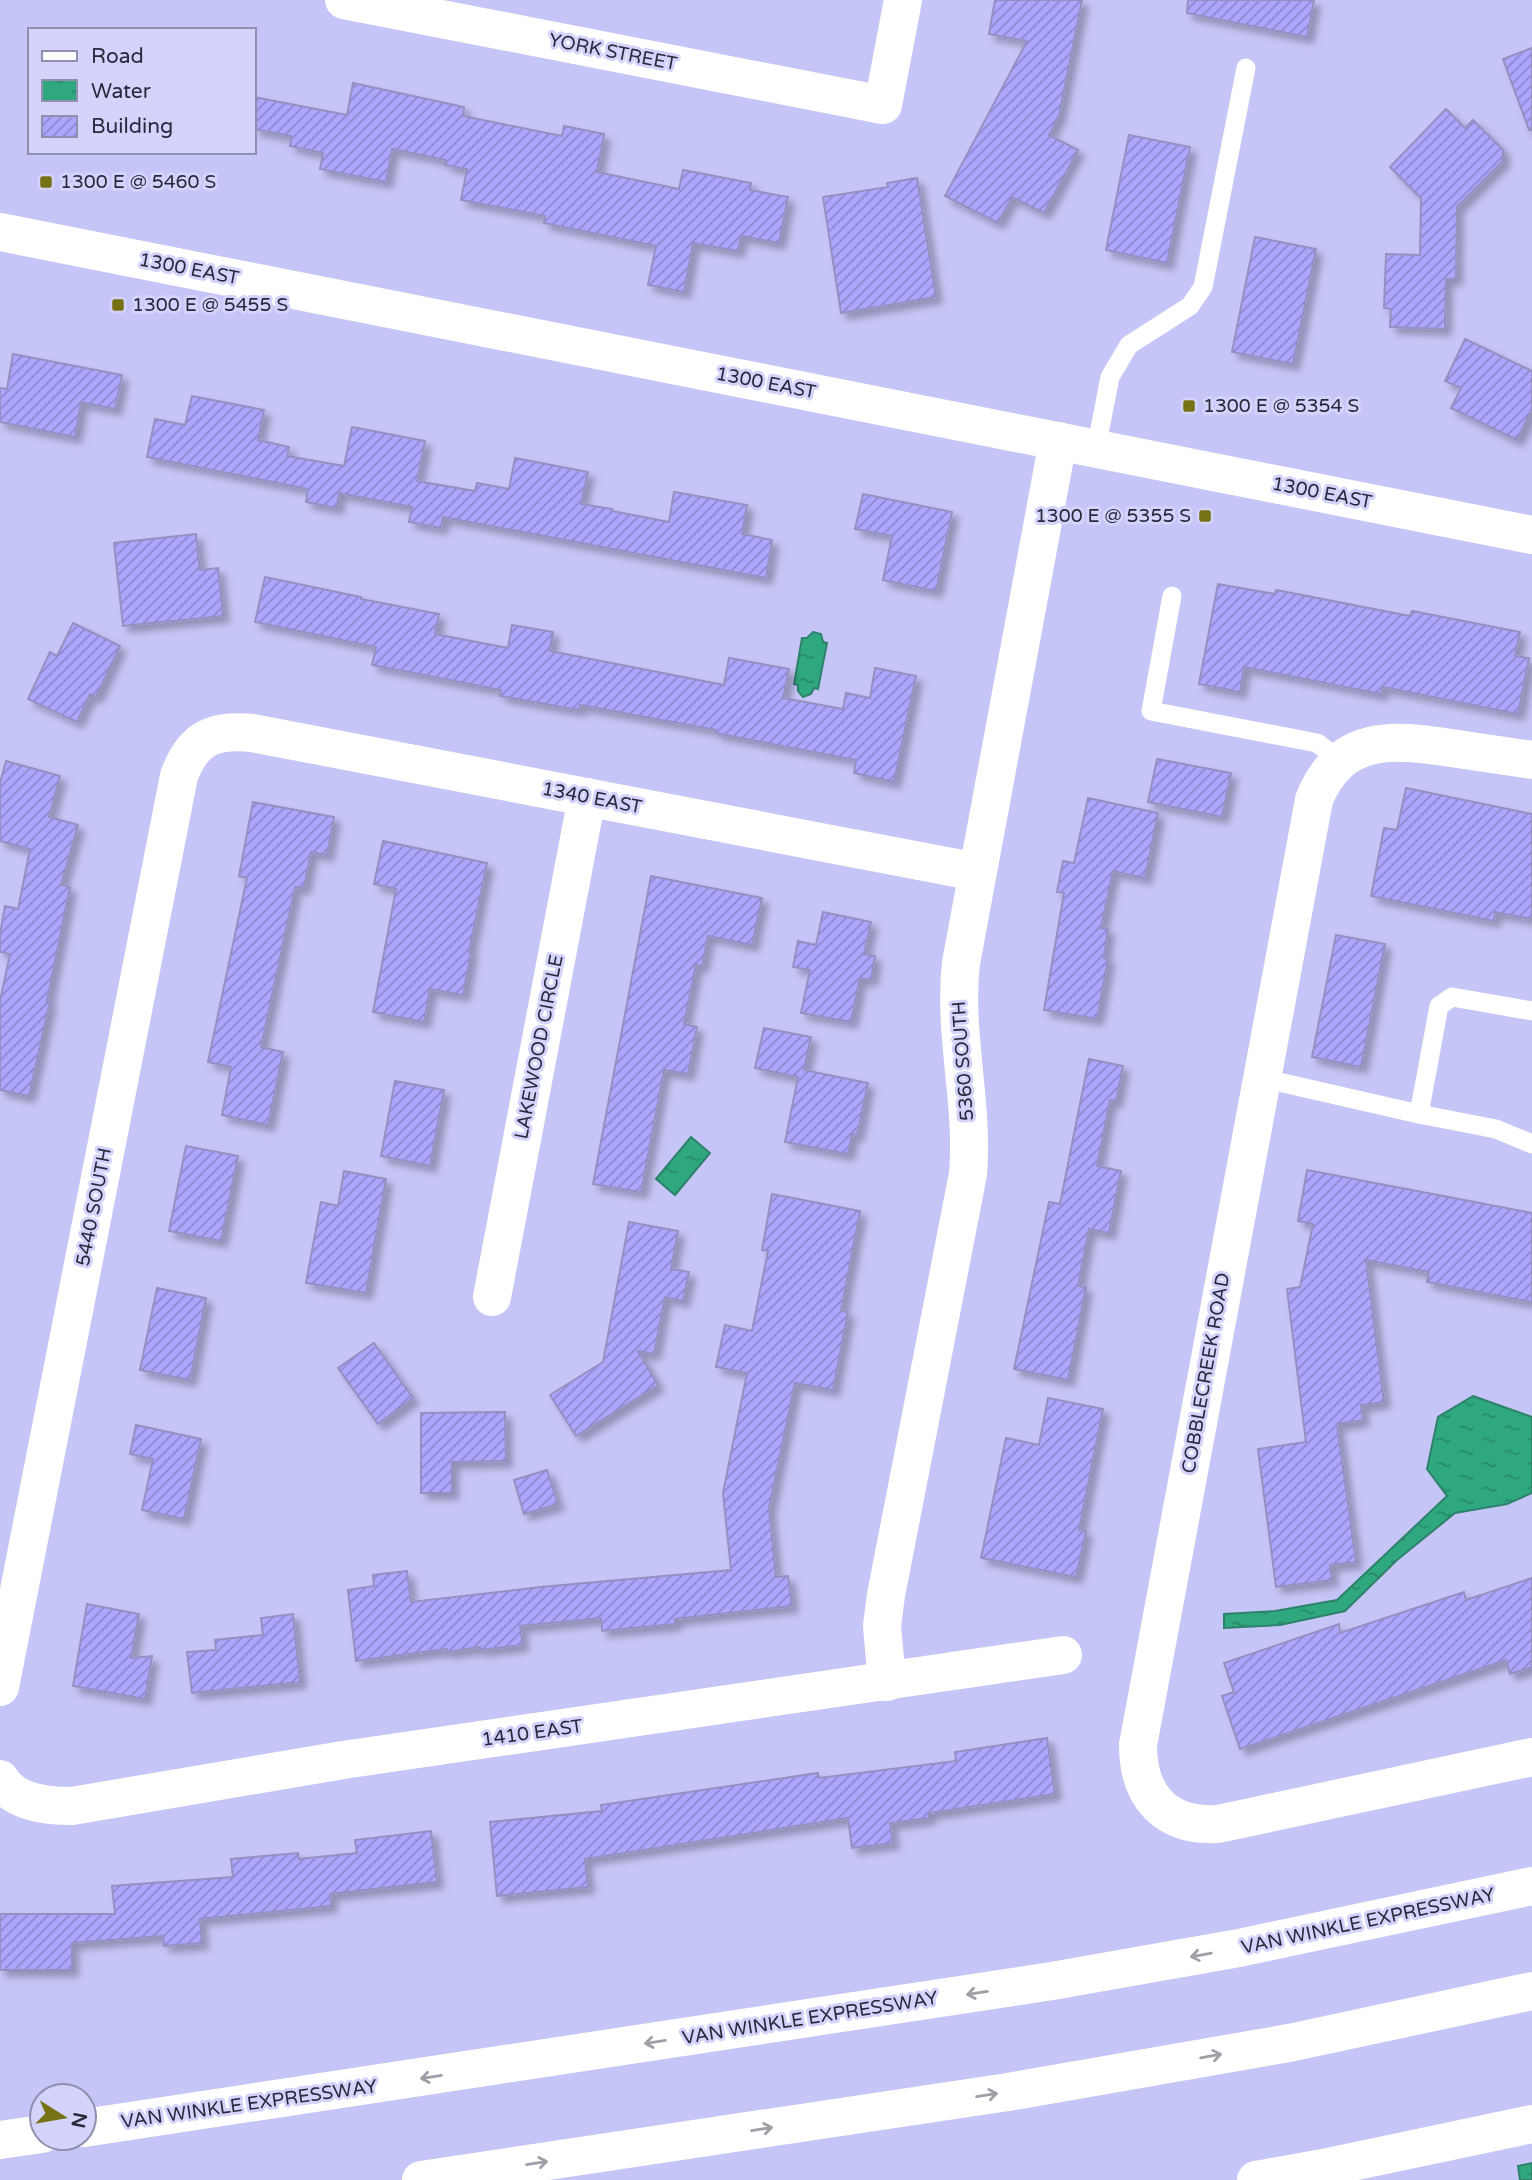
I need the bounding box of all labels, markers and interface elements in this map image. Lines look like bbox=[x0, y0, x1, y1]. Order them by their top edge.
legend bbox=[28, 28, 256, 154]
street label: YORK STREET bbox=[547, 29, 679, 75]
text: Road bbox=[91, 44, 144, 69]
text: Water bbox=[91, 79, 151, 104]
text: Building bbox=[91, 114, 173, 139]
place label: 1300 E @ 5460 S bbox=[60, 171, 216, 193]
marker: 1300 E @ 5460 S bbox=[38, 174, 54, 190]
street label: 1300 EAST bbox=[137, 249, 241, 290]
place label: 1300 E @ 5455 S bbox=[132, 294, 288, 316]
marker: 1300 E @ 5455 S bbox=[110, 297, 126, 313]
street label: 1300 EAST bbox=[714, 363, 818, 404]
place label: 1300 E @ 5354 S bbox=[1203, 395, 1359, 417]
marker: 1300 E @ 5354 S bbox=[1181, 398, 1197, 414]
street label: 1300 EAST bbox=[1270, 473, 1374, 514]
place label: 1300 E @ 5355 S bbox=[1035, 505, 1191, 527]
marker: 1300 E @ 5355 S bbox=[1197, 508, 1213, 524]
street label: 1340 EAST bbox=[540, 778, 644, 819]
street label: LAKEWOOD CIRCLE bbox=[510, 953, 568, 1141]
street label: 5360 SOUTH bbox=[948, 1000, 978, 1122]
street label: 5440 SOUTH bbox=[72, 1146, 116, 1268]
street label: COBBLECREEK ROAD bbox=[1178, 1271, 1234, 1475]
street label: 1410 EAST bbox=[480, 1715, 584, 1751]
street label: VAN WINKLE EXPRESSWAY bbox=[1239, 1883, 1497, 1959]
one-way arrow bbox=[1190, 1949, 1213, 1962]
street label: VAN WINKLE EXPRESSWAY bbox=[681, 1987, 939, 2049]
one-way arrow bbox=[966, 1987, 989, 2000]
one-way arrow bbox=[644, 2036, 667, 2049]
one-way arrow bbox=[1199, 2049, 1222, 2063]
one-way arrow bbox=[420, 2071, 442, 2084]
street label: VAN WINKLE EXPRESSWAY bbox=[120, 2075, 378, 2133]
north arrow bbox=[28, 2082, 98, 2152]
one-way arrow bbox=[975, 2088, 998, 2101]
text: N bbox=[66, 2110, 91, 2130]
one-way arrow bbox=[750, 2122, 773, 2135]
one-way arrow bbox=[525, 2156, 548, 2169]

